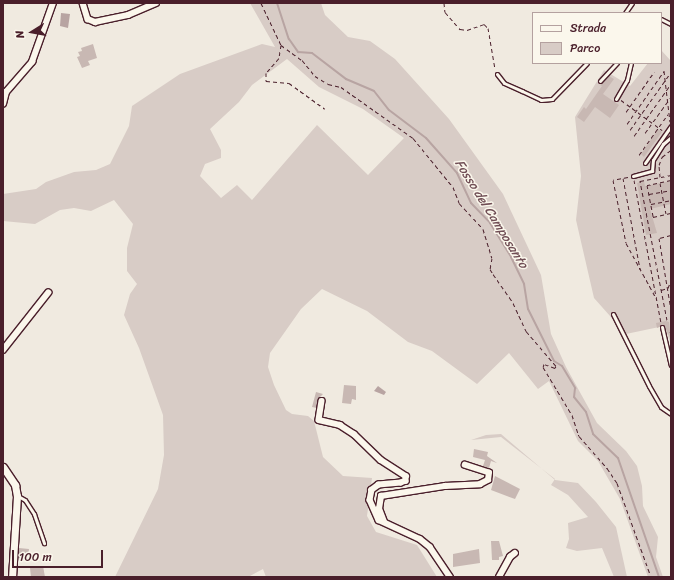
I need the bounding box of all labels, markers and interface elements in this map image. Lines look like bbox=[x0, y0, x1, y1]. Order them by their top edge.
north arrow bbox=[12, 12, 52, 52]
legend bbox=[532, 12, 662, 64]
text: Strada bbox=[570, 17, 606, 39]
text: N bbox=[10, 29, 30, 40]
text: Parco bbox=[570, 37, 600, 59]
water label: Fosso del Camposanto bbox=[451, 157, 531, 271]
scale bar bbox=[14, 542, 105, 568]
text: 100 m bbox=[19, 546, 52, 568]

